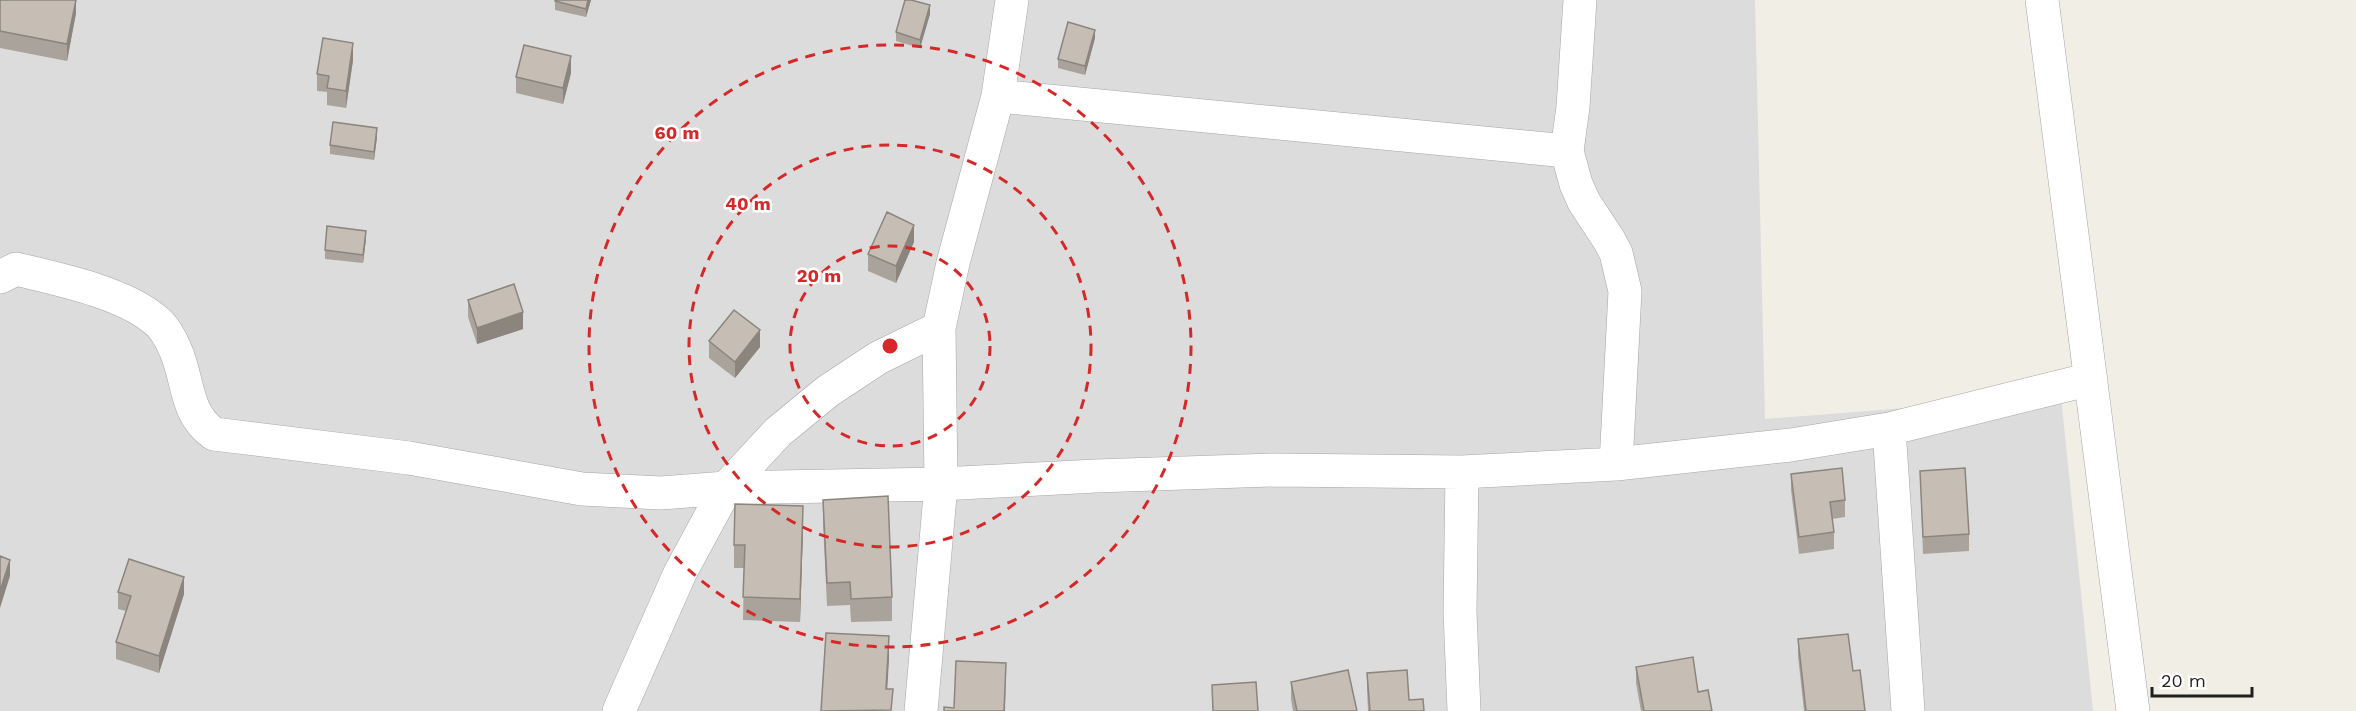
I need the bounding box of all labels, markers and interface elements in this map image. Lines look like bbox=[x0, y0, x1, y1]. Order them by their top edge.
text: 60 m bbox=[655, 122, 699, 143]
text: 40 m bbox=[725, 193, 771, 214]
text: 20 m bbox=[797, 265, 841, 286]
centre of rings bbox=[880, 336, 900, 356]
scale bar bbox=[2152, 660, 2252, 698]
text: 20 m bbox=[2161, 670, 2206, 691]

